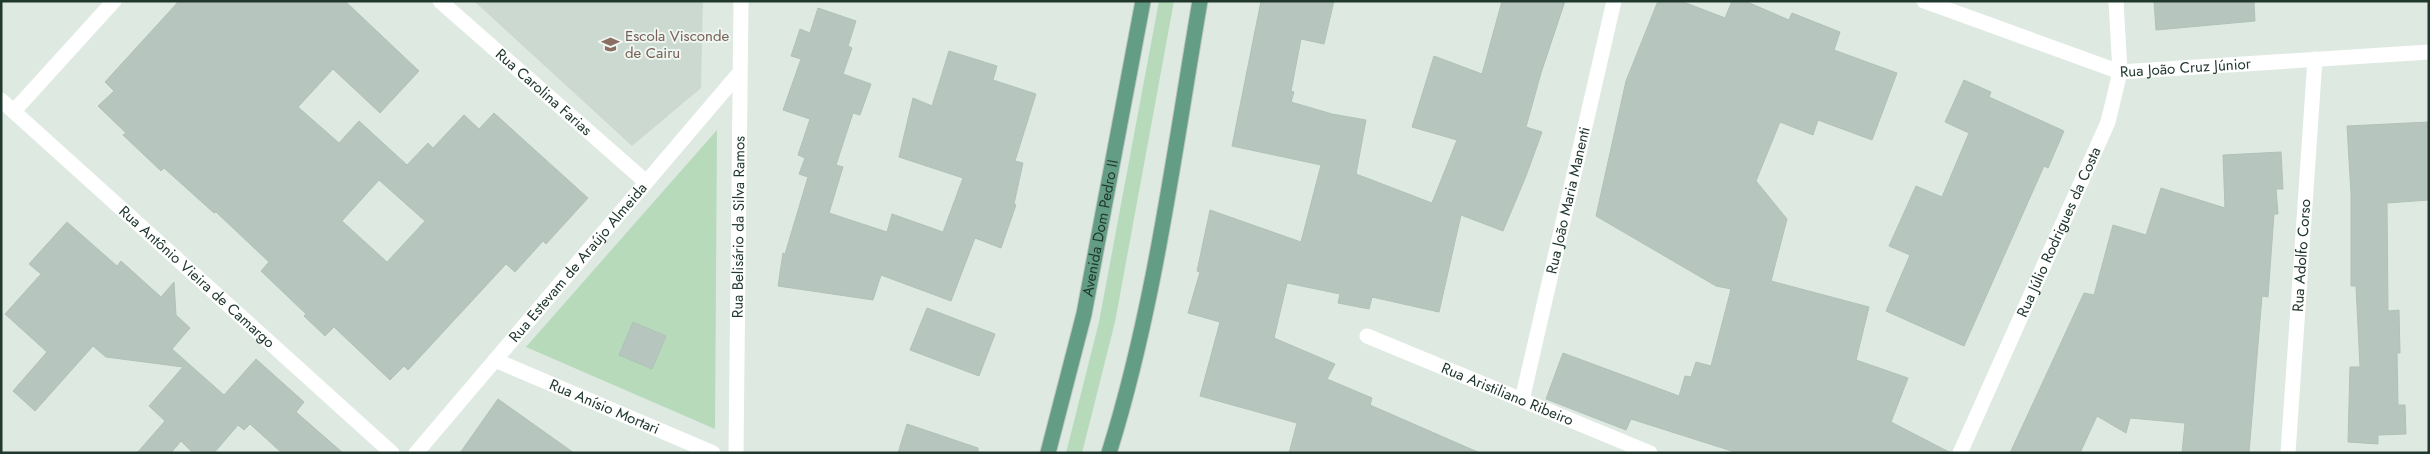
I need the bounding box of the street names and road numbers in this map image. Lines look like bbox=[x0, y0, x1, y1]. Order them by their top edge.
street label: Rua Carolina Farias bbox=[490, 43, 597, 141]
street label: Rua João Cruz Júnior bbox=[2119, 52, 2252, 83]
street label: Rua João Maria Manenti bbox=[1540, 124, 1596, 276]
street label: Rua Belisário da Silva Ramos bbox=[726, 136, 751, 318]
street label: Rua Júlio Rodrigues da Costa bbox=[2011, 143, 2106, 321]
street label: Avenida Dom Pedro II bbox=[1076, 158, 1124, 298]
street label: Rua Estevam de Araújo Almeida bbox=[504, 178, 652, 347]
street label: Rua Adolfo Corso bbox=[2287, 198, 2316, 313]
street label: Rua Antônio Vieira de Camargo bbox=[114, 201, 280, 353]
street label: Rua Aristiliano Ribeiro bbox=[1438, 357, 1577, 431]
street label: Rua Anísio Mortari bbox=[546, 373, 663, 440]

